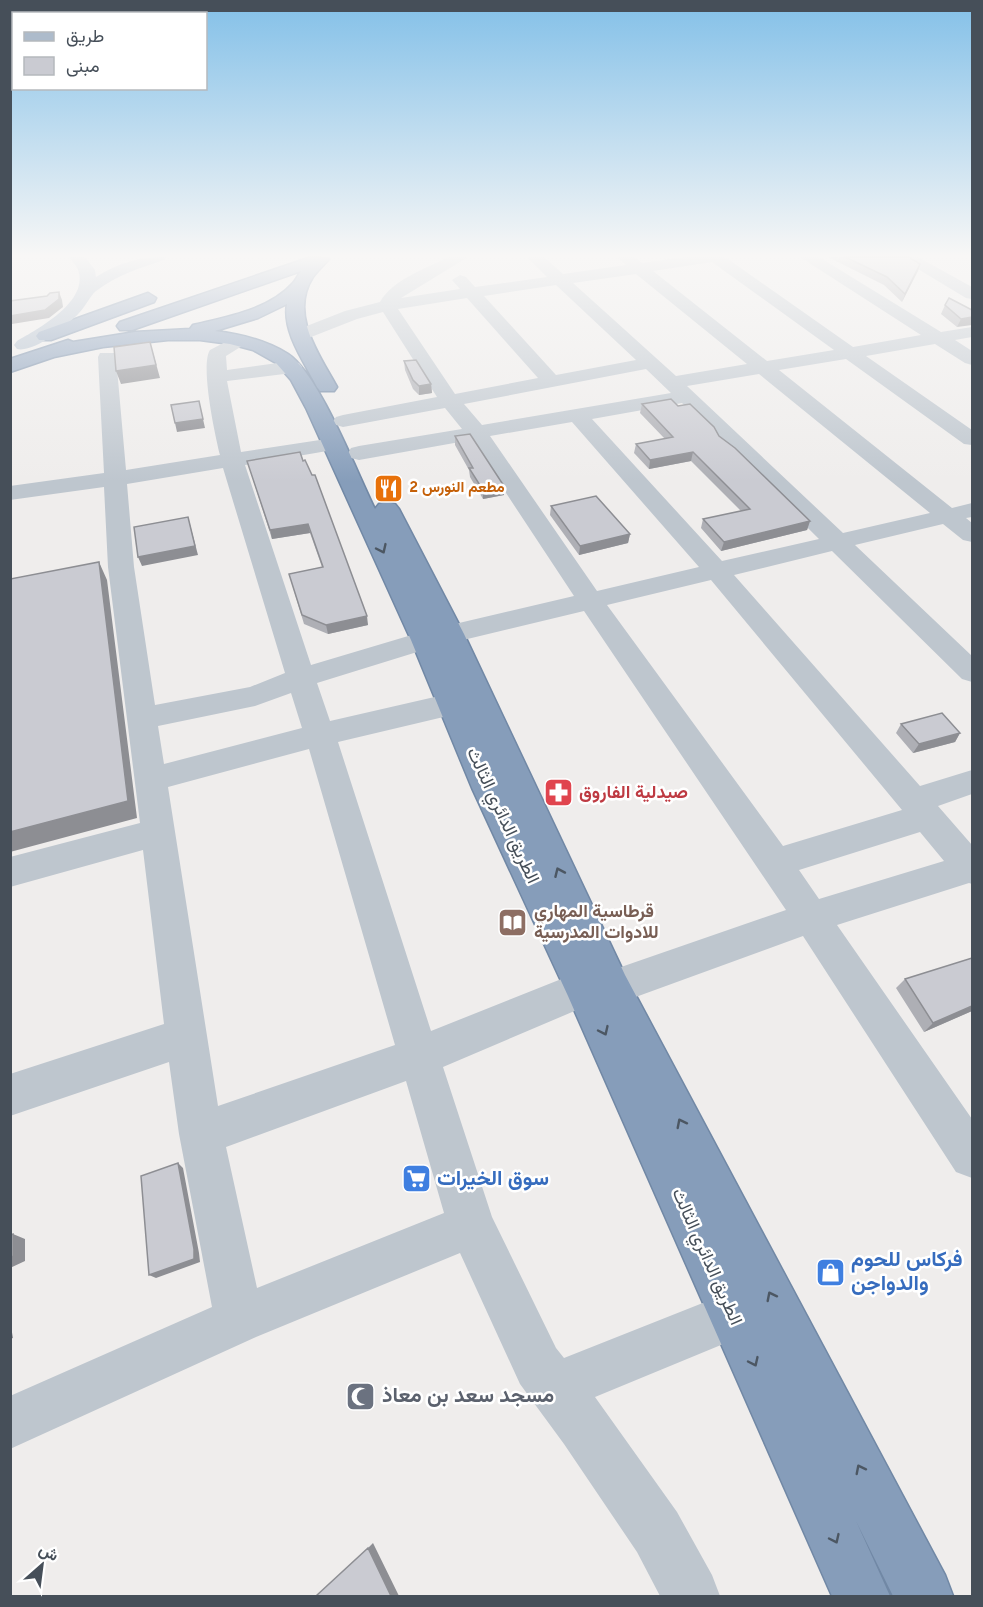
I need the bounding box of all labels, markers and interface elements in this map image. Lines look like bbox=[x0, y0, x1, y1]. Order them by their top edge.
legend bbox=[12, 12, 207, 90]
text: طريق bbox=[66, 26, 104, 49]
text: مبنى bbox=[66, 56, 100, 79]
restaurant icon: مطعم النورس 2 bbox=[372, 472, 404, 504]
place label: مطعم النورس 2 bbox=[409, 479, 505, 498]
one-way arrow bbox=[374, 542, 386, 553]
street label: الطريق الدائري الثالث bbox=[459, 744, 544, 889]
pharmacy icon: صيدلية الفاروق bbox=[542, 777, 574, 809]
place label: صيدلية الفاروق bbox=[579, 782, 688, 805]
one-way arrow bbox=[554, 867, 566, 878]
place label: قرطاسية المهاري للادوات المدرسية bbox=[534, 901, 659, 945]
library icon: قرطاسية المهاري للادوات المدرسية bbox=[497, 906, 529, 938]
one-way arrow bbox=[596, 1025, 608, 1036]
one-way arrow bbox=[677, 1118, 688, 1129]
supermarket icon: سوق الخيرات bbox=[400, 1163, 432, 1195]
place label: سوق الخيرات bbox=[437, 1166, 549, 1193]
street label: الطريق الدائري الثالث bbox=[664, 1185, 747, 1330]
place label: فركاس للحوم والدواجن bbox=[851, 1247, 963, 1298]
shop icon: فركاس للحوم والدواجن bbox=[814, 1256, 846, 1288]
one-way arrow bbox=[766, 1291, 778, 1302]
one-way arrow bbox=[746, 1355, 758, 1366]
mosque icon: مسجد سعد بن معاذ bbox=[345, 1380, 377, 1412]
place label: مسجد سعد بن معاذ bbox=[382, 1383, 554, 1410]
one-way arrow bbox=[856, 1465, 867, 1475]
one-way arrow bbox=[827, 1533, 839, 1544]
north arrow bbox=[12, 1535, 72, 1595]
text: ش bbox=[35, 1540, 61, 1567]

